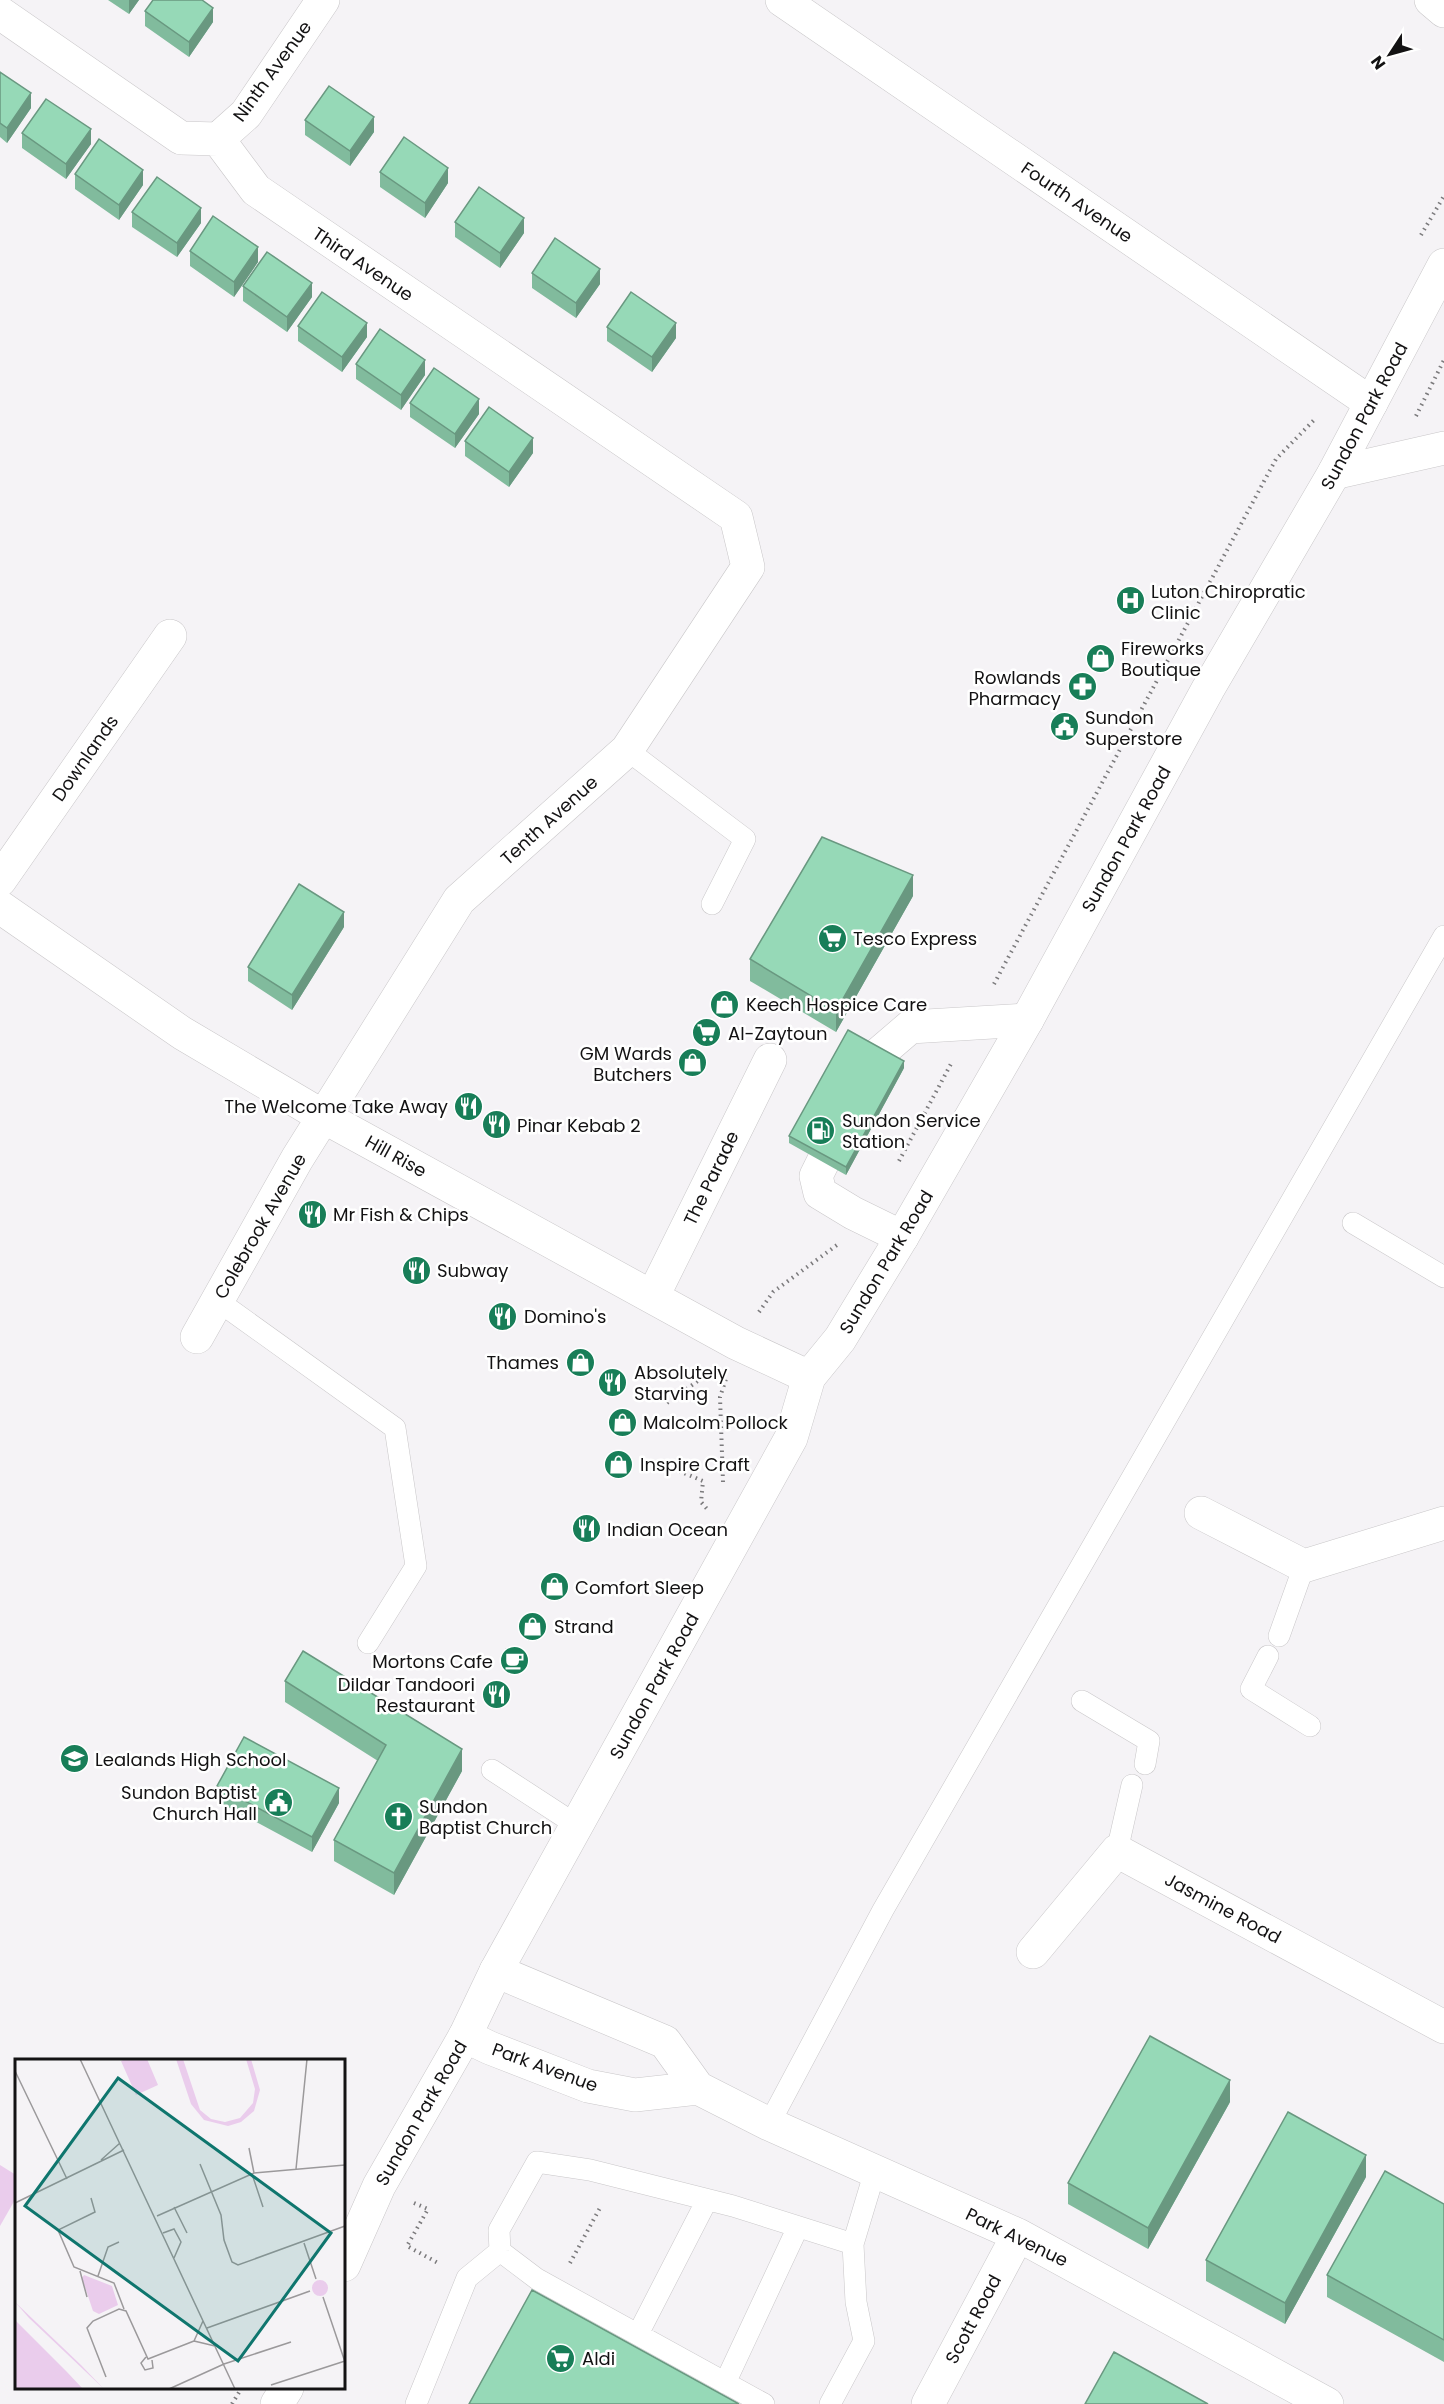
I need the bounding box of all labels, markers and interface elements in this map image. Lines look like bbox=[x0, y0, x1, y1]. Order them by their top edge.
street label: Ninth Avenue bbox=[227, 15, 317, 127]
north arrow bbox=[1360, 24, 1420, 84]
text: N bbox=[1365, 51, 1391, 74]
street label: Fourth Avenue bbox=[1016, 155, 1138, 249]
street label: Third Avenue bbox=[308, 221, 418, 307]
street label: Sundon Park Road bbox=[1315, 338, 1413, 494]
place label: Luton Chiropratic Clinic bbox=[1151, 579, 1306, 625]
hospital icon: Luton Chiropratic Clinic bbox=[1114, 585, 1146, 617]
place label: Fireworks Boutique bbox=[1121, 636, 1204, 682]
shop icon: Fireworks Boutique bbox=[1084, 642, 1116, 674]
place label: Rowlands Pharmacy bbox=[968, 665, 1061, 711]
pharmacy icon: Rowlands Pharmacy bbox=[1066, 671, 1098, 703]
place label: Sundon Superstore bbox=[1085, 705, 1182, 751]
street label: Downlands bbox=[46, 710, 124, 806]
public building icon: Sundon Superstore bbox=[1048, 711, 1080, 743]
street label: Sundon Park Road bbox=[1075, 761, 1177, 917]
street label: Tenth Avenue bbox=[495, 770, 603, 870]
supermarket icon: Tesco Express bbox=[816, 922, 848, 954]
place label: Tesco Express bbox=[853, 926, 977, 951]
shop icon: Keech Hospice Care bbox=[709, 988, 741, 1020]
place label: Keech Hospice Care bbox=[746, 992, 927, 1017]
supermarket icon: Al-Zaytoun bbox=[691, 1017, 723, 1049]
place label: Al-Zaytoun bbox=[728, 1021, 828, 1046]
place label: GM Wards Butchers bbox=[580, 1041, 672, 1087]
shop icon: GM Wards Butchers bbox=[677, 1047, 709, 1079]
restaurant icon: The Welcome Take Away bbox=[453, 1090, 485, 1122]
place label: The Welcome Take Away bbox=[224, 1094, 448, 1119]
place label: Sundon Service Station bbox=[842, 1108, 981, 1154]
restaurant icon: Pinar Kebab 2 bbox=[480, 1109, 512, 1141]
place label: Pinar Kebab 2 bbox=[517, 1113, 641, 1138]
fuel station icon: Sundon Service Station bbox=[805, 1114, 837, 1146]
street label: The Parade bbox=[677, 1127, 745, 1229]
street label: Hill Rise bbox=[361, 1129, 431, 1183]
street label: Colebrook Avenue bbox=[208, 1148, 312, 1304]
street label: Sundon Park Road bbox=[833, 1185, 939, 1339]
restaurant icon: Mr Fish & Chips bbox=[296, 1198, 328, 1230]
place label: Mr Fish & Chips bbox=[333, 1202, 469, 1227]
restaurant icon: Subway bbox=[400, 1254, 432, 1286]
place label: Subway bbox=[437, 1258, 508, 1283]
restaurant icon: Domino's bbox=[487, 1300, 519, 1332]
place label: Domino's bbox=[524, 1304, 607, 1329]
shop icon: Thames bbox=[564, 1346, 596, 1378]
place label: Thames bbox=[486, 1350, 559, 1375]
place label: Absolutely Starving bbox=[634, 1360, 727, 1406]
restaurant icon: Absolutely Starving bbox=[597, 1366, 629, 1398]
shop icon: Malcolm Pollock bbox=[606, 1406, 638, 1438]
place label: Malcolm Pollock bbox=[643, 1410, 789, 1435]
shop icon: Inspire Craft bbox=[603, 1448, 635, 1480]
place label: Inspire Craft bbox=[640, 1452, 750, 1477]
restaurant icon: Indian Ocean bbox=[570, 1513, 602, 1545]
place label: Indian Ocean bbox=[607, 1517, 728, 1542]
shop icon: Comfort Sleep bbox=[538, 1571, 570, 1603]
place label: Comfort Sleep bbox=[575, 1575, 704, 1600]
street label: Sundon Park Road bbox=[603, 1608, 705, 1764]
shop icon: Strand bbox=[517, 1610, 549, 1642]
place label: Strand bbox=[554, 1614, 614, 1639]
cafe icon: Mortons Cafe bbox=[498, 1645, 530, 1677]
place label: Mortons Cafe bbox=[372, 1649, 493, 1674]
place label: Dildar Tandoori Restaurant bbox=[338, 1672, 475, 1718]
restaurant icon: Dildar Tandoori Restaurant bbox=[480, 1678, 512, 1710]
school or university icon: Lealands High School bbox=[58, 1743, 90, 1775]
place label: Lealands High School bbox=[95, 1747, 286, 1772]
place label: Sundon Baptist Church Hall bbox=[121, 1780, 257, 1826]
public building icon: Sundon Baptist Church Hall bbox=[262, 1786, 294, 1818]
place label: Sundon Baptist Church bbox=[419, 1794, 552, 1840]
church icon: Sundon Baptist Church bbox=[382, 1800, 414, 1832]
street label: Jasmine Road bbox=[1160, 1867, 1286, 1949]
street label: Sundon Park Road bbox=[369, 2036, 473, 2190]
street label: Park Avenue bbox=[489, 2036, 601, 2098]
inset map bbox=[15, 2059, 345, 2389]
street label: Park Avenue bbox=[962, 2201, 1072, 2273]
street label: Scott Road bbox=[939, 2270, 1007, 2368]
supermarket icon: Aldi bbox=[545, 2342, 577, 2374]
place label: Aldi bbox=[582, 2346, 615, 2371]

